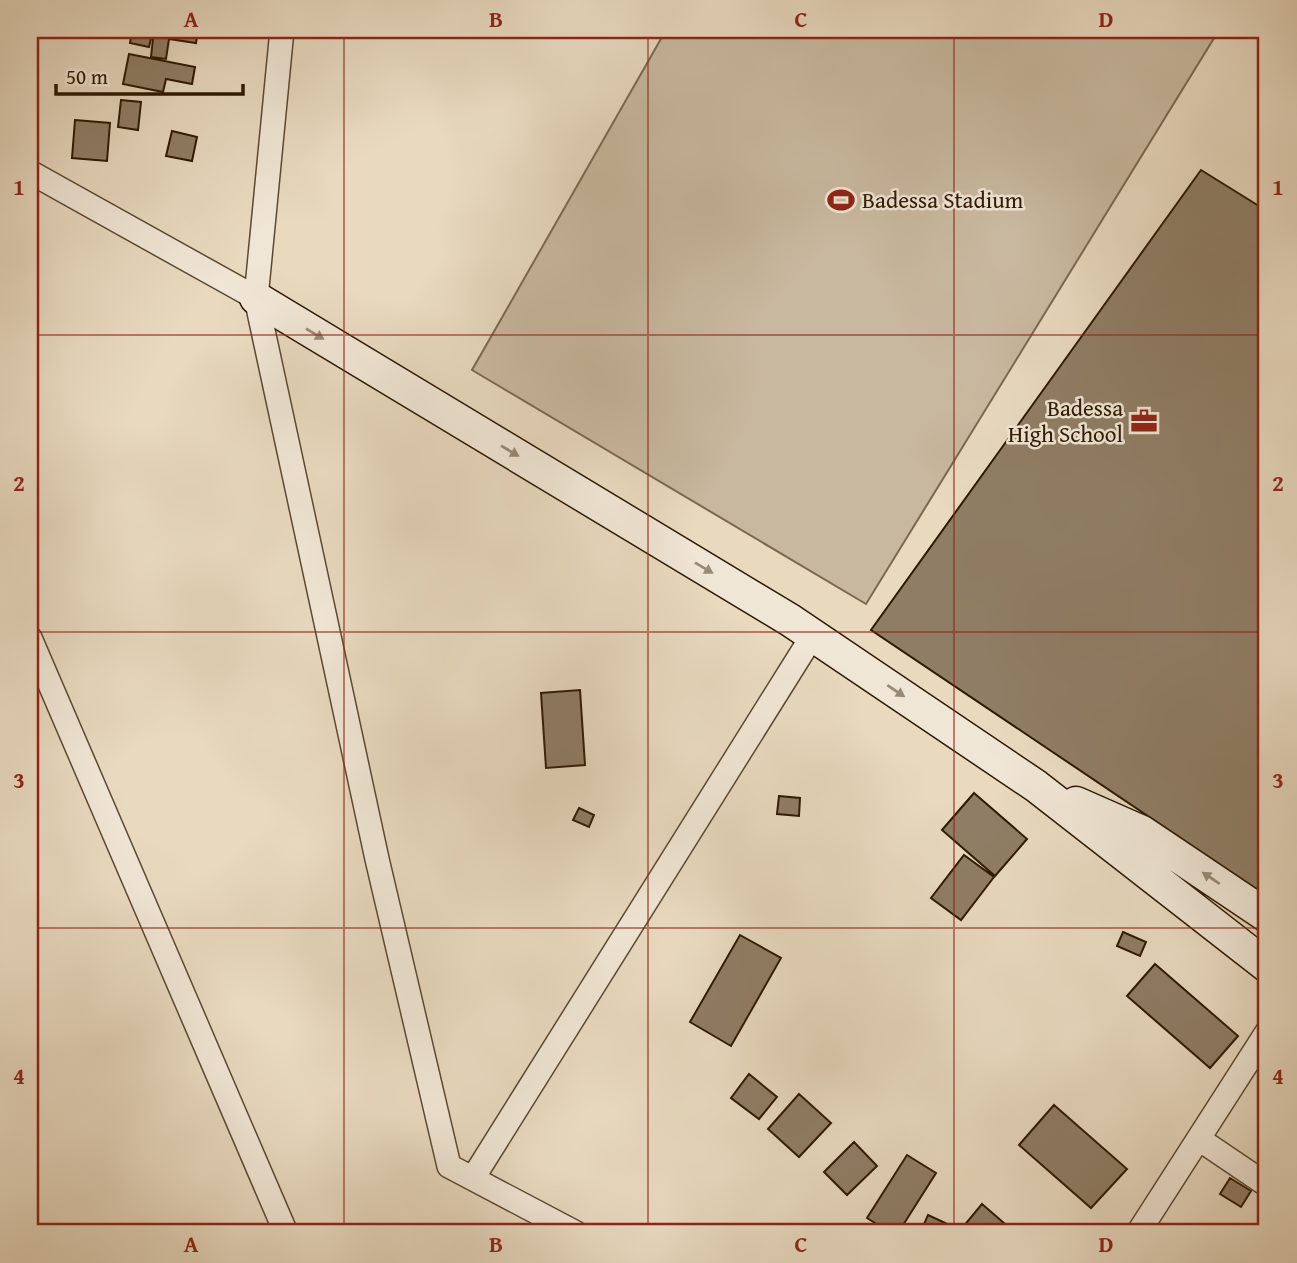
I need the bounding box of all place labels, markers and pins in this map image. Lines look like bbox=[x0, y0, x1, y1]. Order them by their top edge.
place label: Badessa Stadium bbox=[862, 183, 1024, 216]
sports icon: Badessa Stadium bbox=[826, 185, 856, 215]
place label: Badessa High School bbox=[1008, 391, 1123, 450]
office icon: Badessa High School bbox=[1129, 406, 1159, 436]

